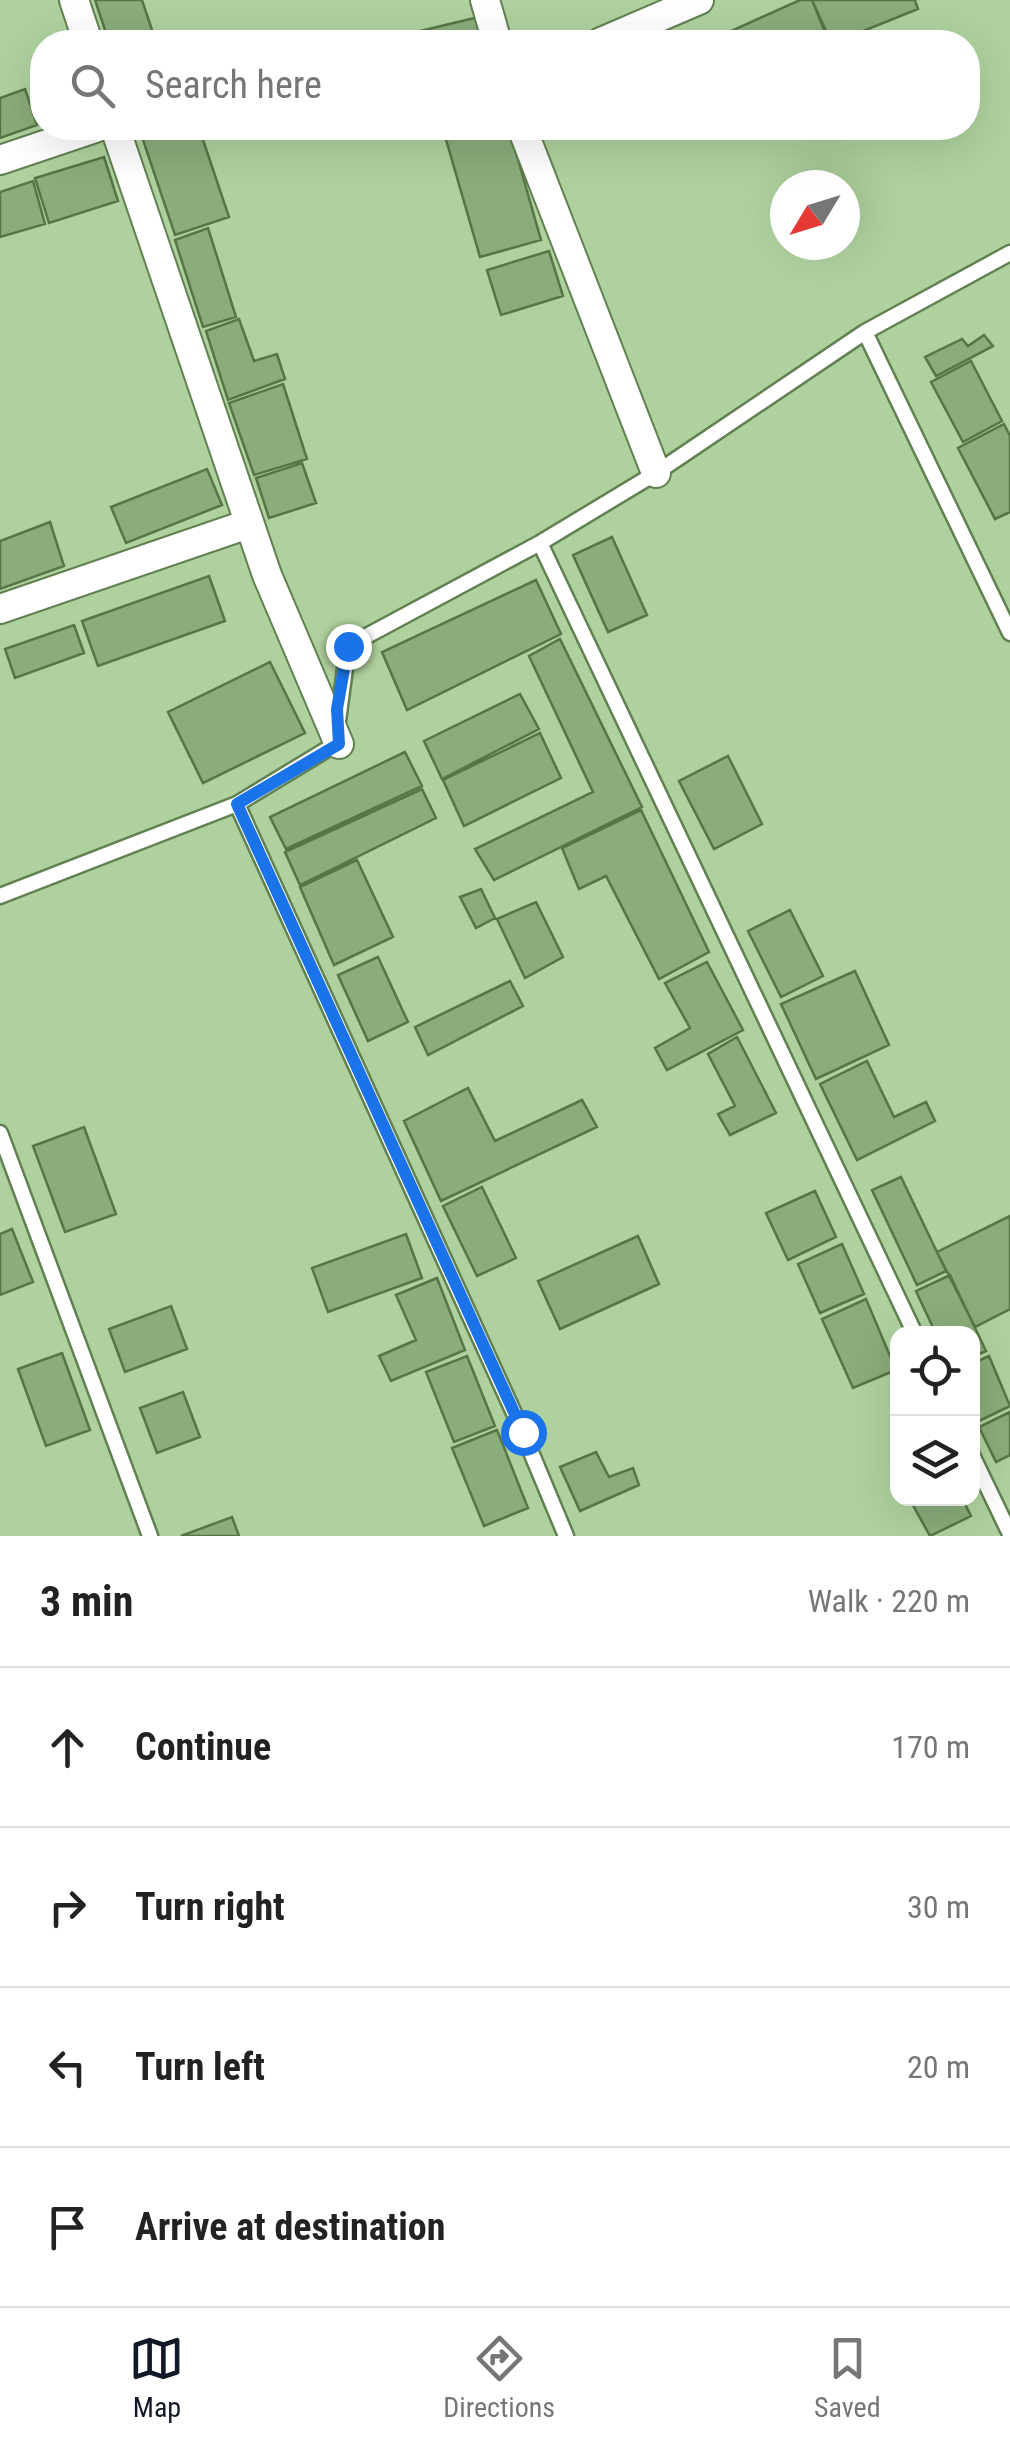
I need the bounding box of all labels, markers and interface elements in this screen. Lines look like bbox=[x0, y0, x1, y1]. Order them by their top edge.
search box bbox=[30, 30, 980, 140]
icon: search bbox=[65, 58, 120, 113]
text: Search here bbox=[145, 63, 322, 107]
north arrow bbox=[770, 170, 860, 260]
route end bbox=[326, 624, 372, 670]
map controls bbox=[890, 1326, 980, 1506]
button: locate bbox=[890, 1326, 980, 1416]
route start bbox=[501, 1410, 547, 1456]
button: layers bbox=[890, 1416, 980, 1506]
text: 3 min bbox=[40, 1577, 133, 1626]
text: Walk · 220 m bbox=[808, 1582, 970, 1620]
icon: ahead bbox=[40, 1720, 95, 1775]
text: Continue bbox=[135, 1725, 271, 1769]
text: 170 m bbox=[891, 1728, 970, 1766]
icon: right bbox=[40, 1880, 95, 1935]
text: Turn right bbox=[135, 1885, 285, 1929]
text: 30 m bbox=[907, 1888, 970, 1926]
icon: left bbox=[40, 2040, 95, 2095]
text: Turn left bbox=[135, 2045, 265, 2089]
text: 20 m bbox=[907, 2048, 970, 2086]
icon: arrive bbox=[40, 2200, 95, 2255]
text: Arrive at destination bbox=[135, 2205, 445, 2249]
tab: Map bbox=[129, 2331, 184, 2424]
tab: Directions bbox=[443, 2331, 555, 2424]
tab: Saved bbox=[814, 2331, 881, 2424]

